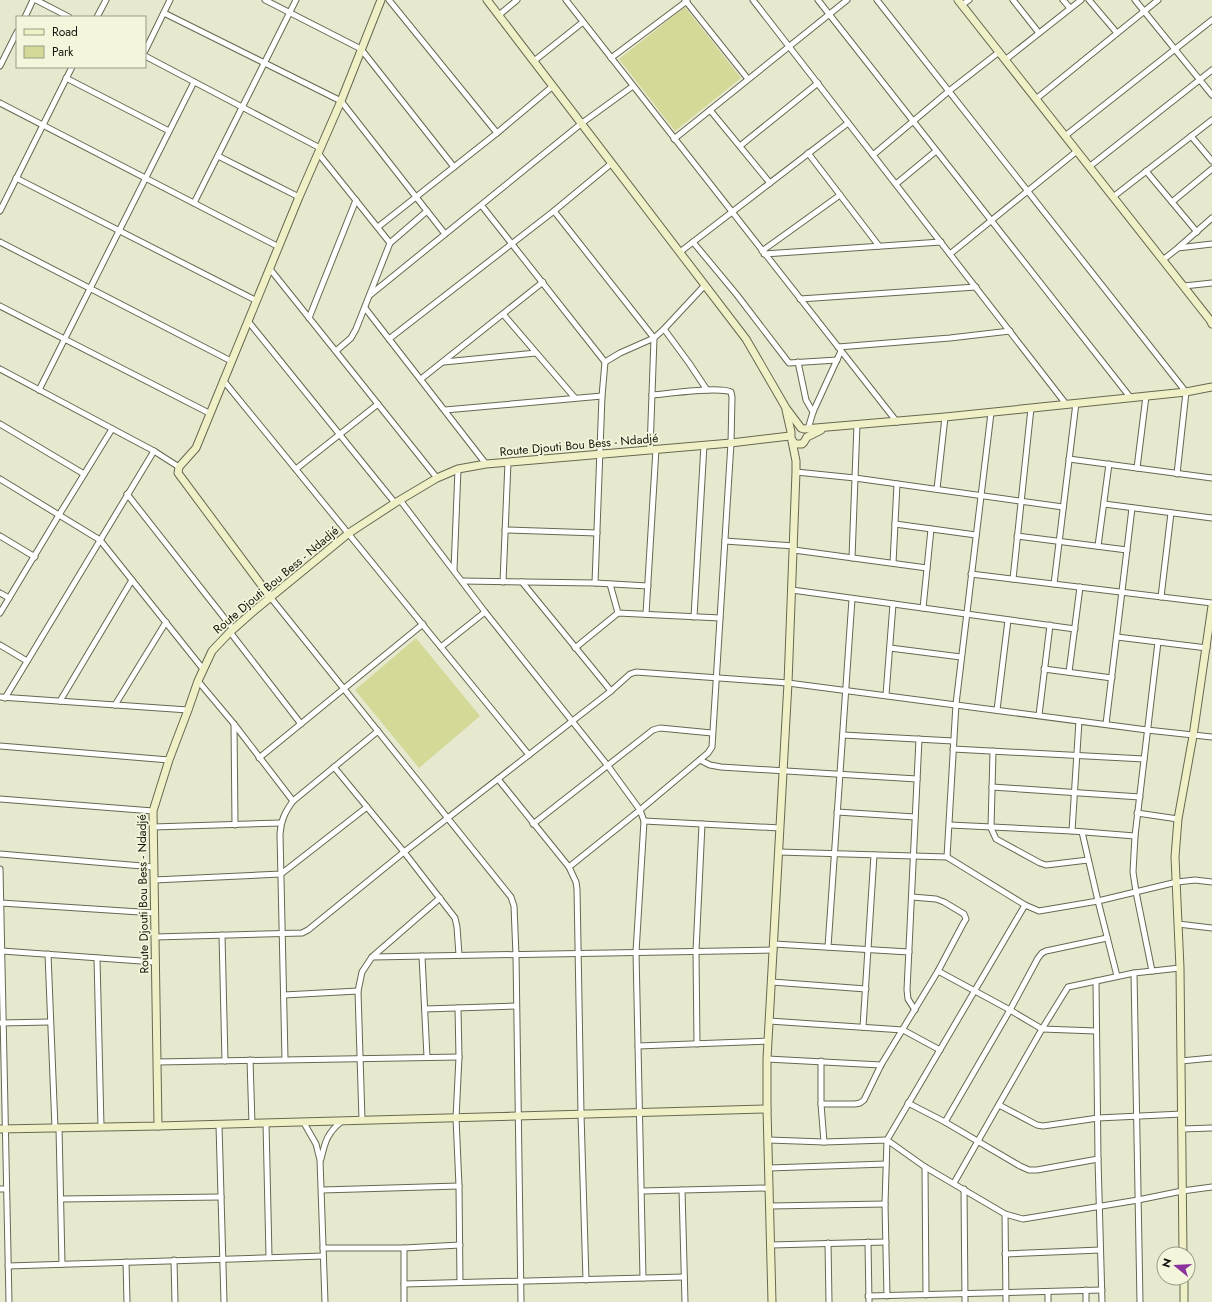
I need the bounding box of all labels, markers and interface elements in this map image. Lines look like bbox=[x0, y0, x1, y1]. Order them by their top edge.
legend bbox=[16, 16, 146, 68]
text: Road bbox=[52, 23, 78, 41]
text: Park bbox=[52, 43, 74, 61]
street label: Route Djouti Bou Bess - Ndadjé bbox=[499, 429, 659, 461]
street label: Route Djouti Bou Bess - Ndadjé bbox=[209, 522, 343, 638]
street label: Route Djouti Bou Bess - Ndadjé bbox=[133, 814, 153, 974]
north arrow bbox=[1156, 1246, 1196, 1286]
text: N bbox=[1158, 1256, 1175, 1270]

